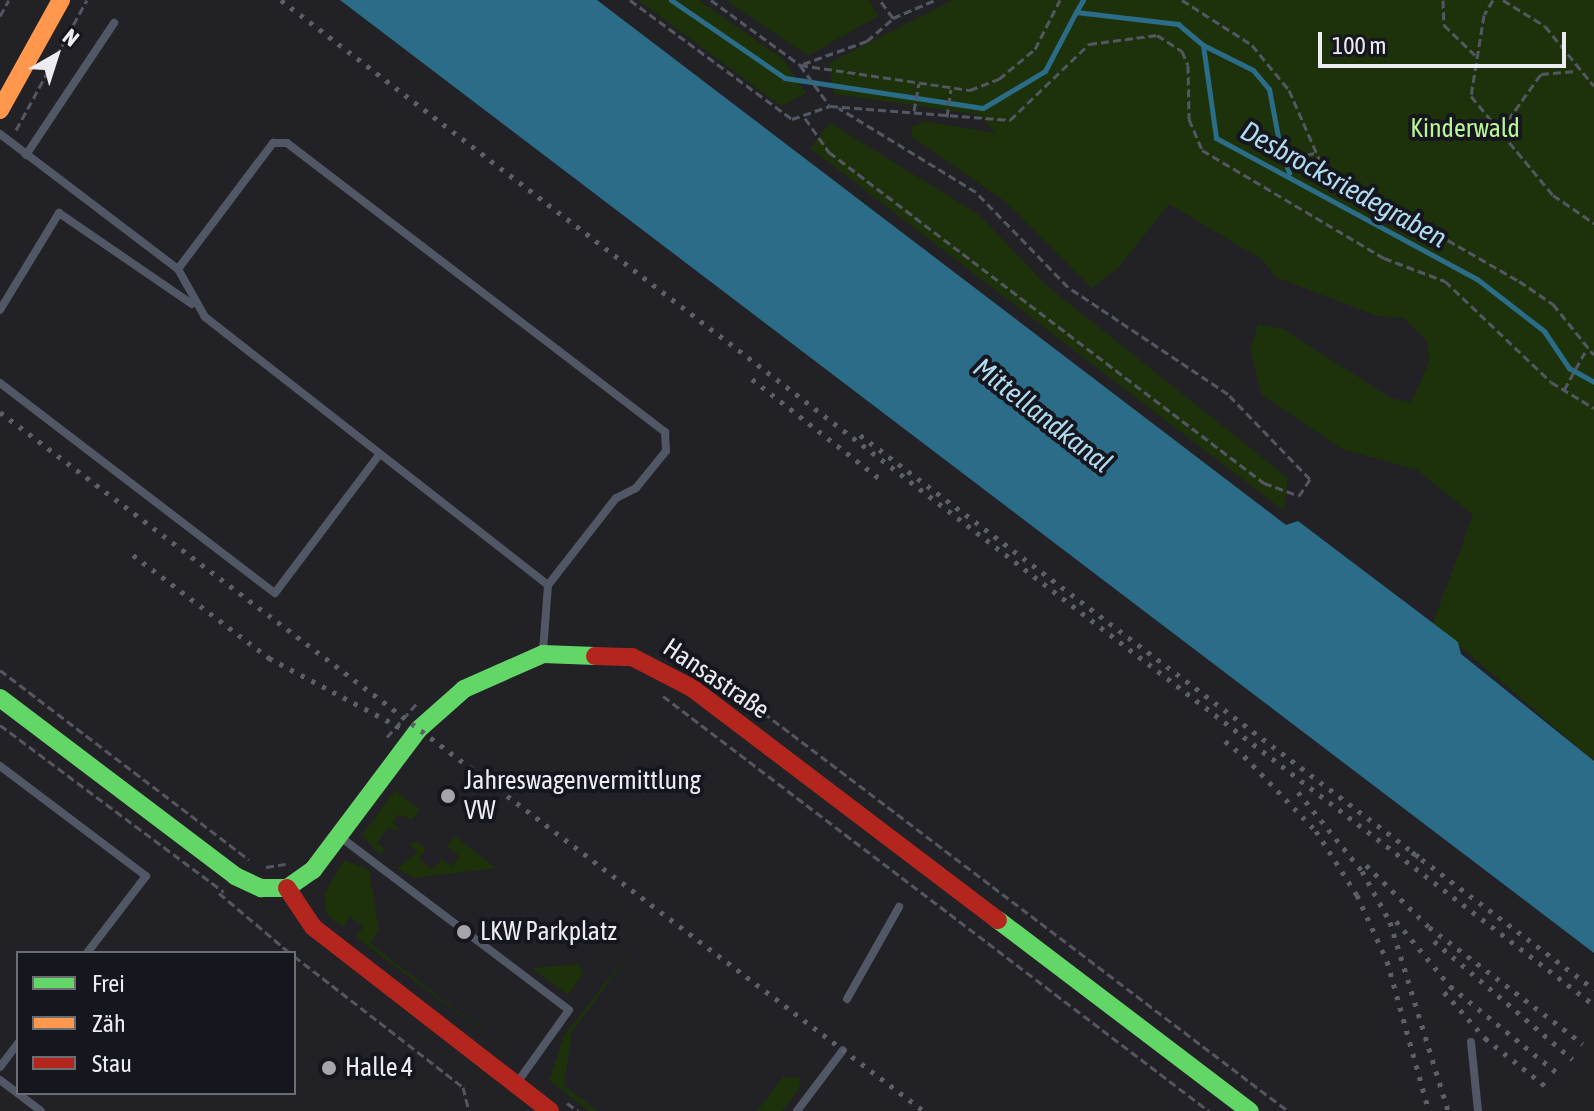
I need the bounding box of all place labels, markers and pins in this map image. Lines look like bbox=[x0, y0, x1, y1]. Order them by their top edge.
place label: Jahreswagenvermittlung VW bbox=[464, 765, 701, 826]
marker: Jahreswagenvermittlung VW bbox=[439, 787, 457, 805]
place label: LKW Parkplatz bbox=[480, 916, 617, 948]
marker: LKW Parkplatz bbox=[455, 923, 473, 941]
place label: Halle 4 bbox=[345, 1052, 413, 1084]
marker: Halle 4 bbox=[320, 1059, 338, 1077]

